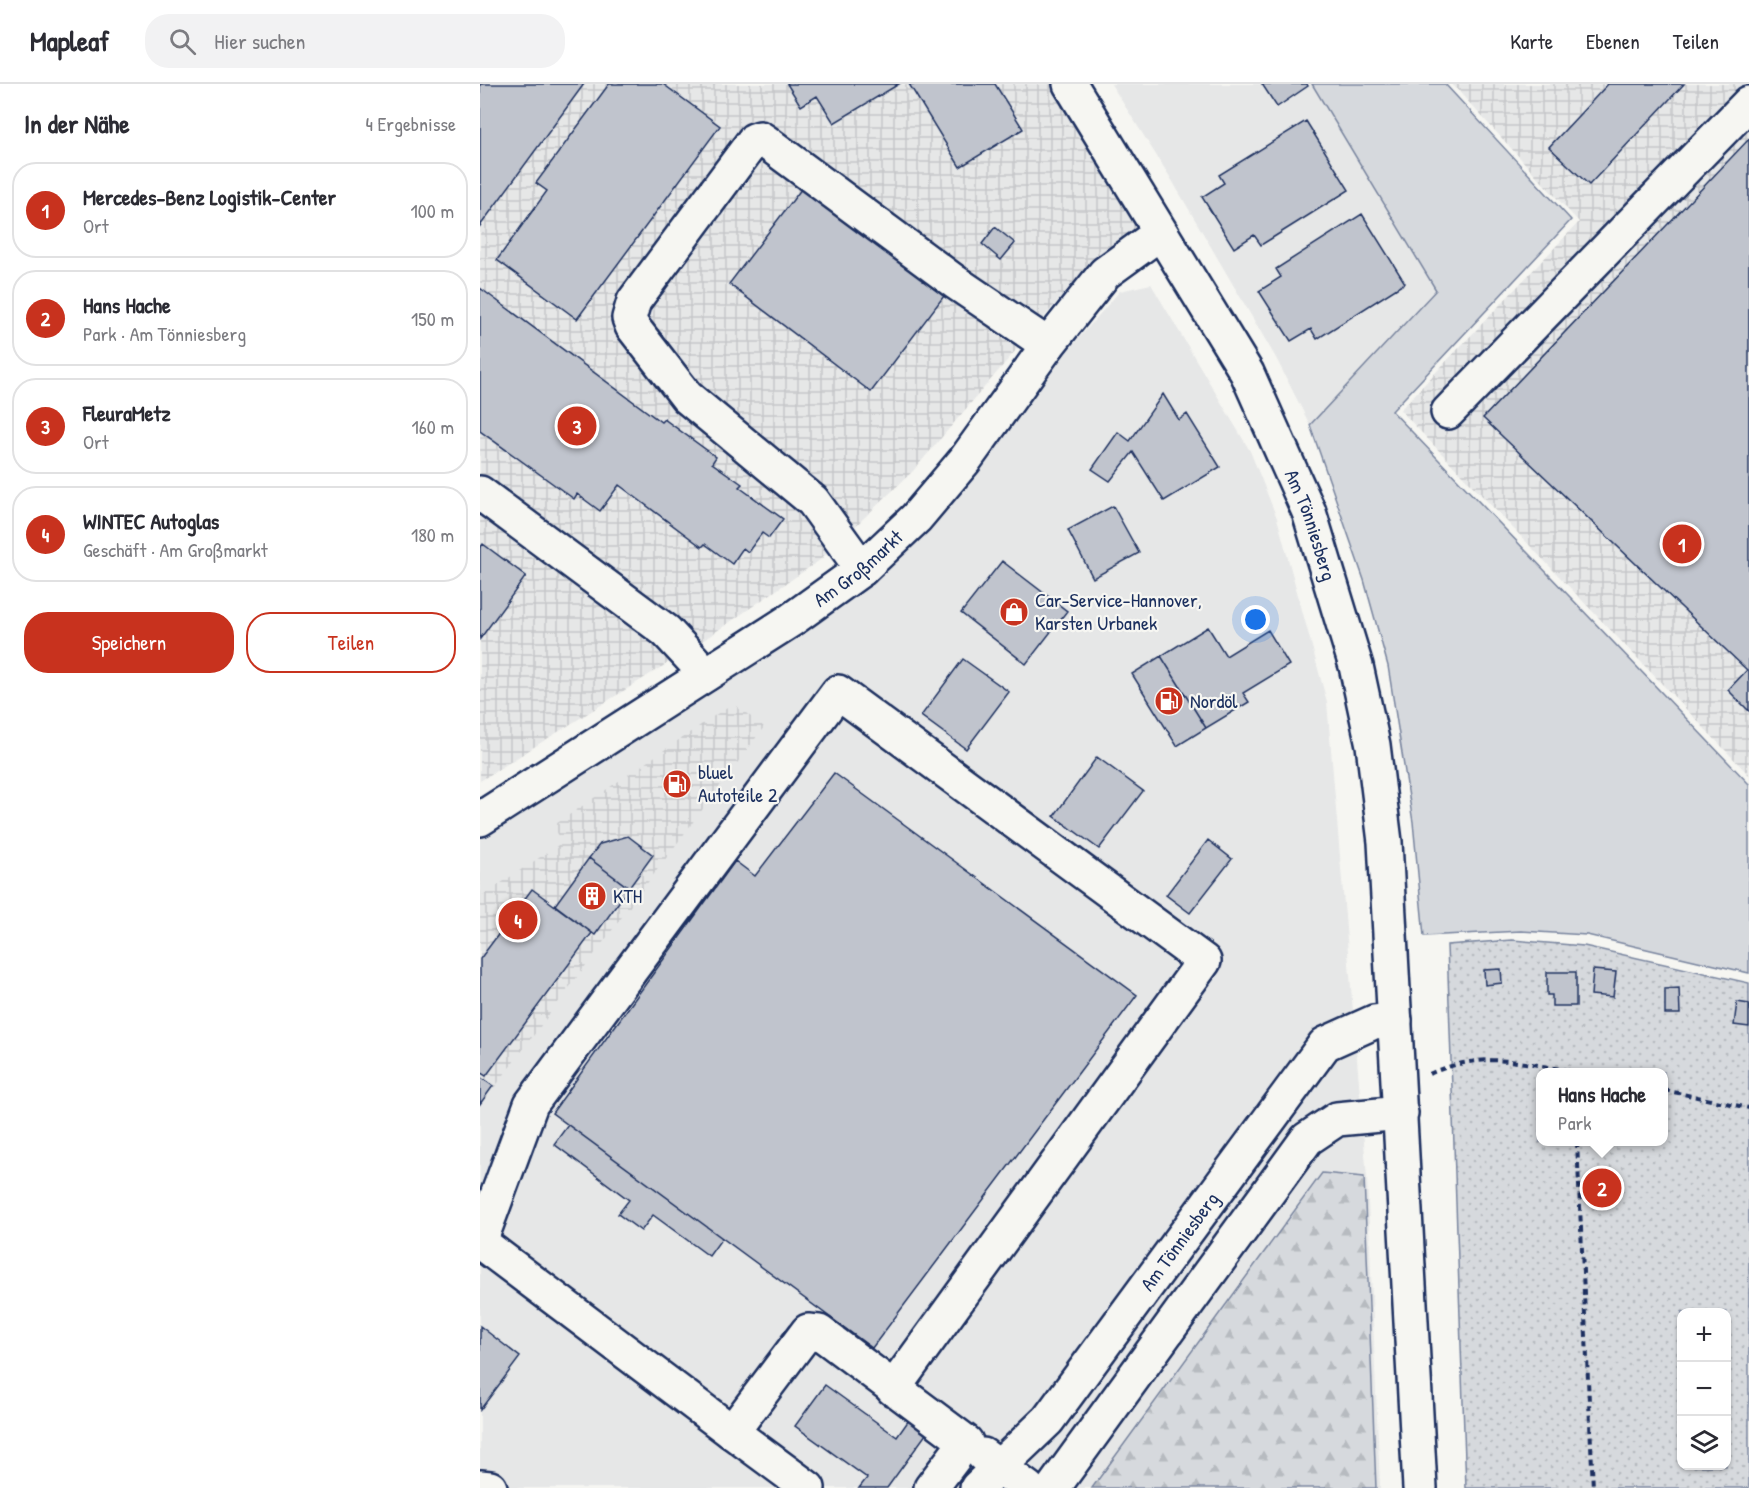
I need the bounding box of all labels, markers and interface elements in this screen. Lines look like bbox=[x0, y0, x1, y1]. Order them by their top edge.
search box bbox=[145, 14, 565, 68]
text: Mapleaf bbox=[30, 22, 109, 60]
icon: search bbox=[166, 25, 199, 58]
text: Hier suchen bbox=[214, 26, 306, 56]
text: Karte bbox=[1510, 27, 1553, 56]
text: Ebenen bbox=[1586, 27, 1640, 56]
text: Teilen bbox=[1673, 27, 1719, 56]
text: In der Nähe bbox=[24, 106, 130, 141]
text: 4 Ergebnisse bbox=[365, 110, 456, 137]
text: Mercedes-Benz Logistik-Center bbox=[83, 182, 336, 212]
text: 1 bbox=[42, 197, 49, 224]
text: 100 m bbox=[411, 197, 454, 224]
text: Ort bbox=[83, 212, 109, 239]
text: Hans Hache bbox=[83, 290, 171, 320]
text: 2 bbox=[41, 305, 50, 332]
text: 150 m bbox=[411, 305, 454, 332]
text: Park · Am Tönniesberg bbox=[83, 320, 246, 347]
text: FleuraMetz bbox=[83, 398, 171, 428]
pin: 3 bbox=[558, 404, 596, 448]
text: 3 bbox=[41, 413, 50, 440]
text: 160 m bbox=[412, 413, 454, 440]
text: Ort bbox=[83, 428, 109, 455]
street label: Am Tönniesberg bbox=[1279, 465, 1343, 584]
text: WINTEC Autoglas bbox=[83, 506, 219, 536]
text: 4 bbox=[42, 521, 49, 548]
text: 180 m bbox=[411, 521, 454, 548]
pin: 1 bbox=[1662, 522, 1702, 566]
street label: Am Großmarkt bbox=[808, 523, 909, 613]
text: Geschäft · Am Großmarkt bbox=[83, 536, 268, 563]
place label: Car-Service-Hannover, Karsten Urbanek bbox=[1035, 586, 1202, 636]
shop icon: Car-Service-Hannover, Karsten Urbanek bbox=[998, 596, 1030, 628]
your location bbox=[1241, 605, 1270, 634]
button: Speichern bbox=[24, 612, 234, 673]
button: Teilen bbox=[246, 612, 456, 673]
fuel station icon: Nordöl bbox=[1153, 685, 1185, 717]
place label: Nordöl bbox=[1190, 687, 1238, 714]
place label: bluel Autoteile 2 bbox=[698, 758, 778, 808]
fuel station icon: bluel Autoteile 2 bbox=[661, 768, 693, 800]
building icon: KTH bbox=[576, 880, 608, 912]
place label: KTH bbox=[613, 882, 642, 909]
pin: 4 bbox=[498, 898, 537, 942]
popup bbox=[1536, 1068, 1668, 1146]
text: Hans Hache bbox=[1558, 1079, 1646, 1109]
text: Park bbox=[1558, 1109, 1592, 1136]
pin: 2 bbox=[1582, 1166, 1622, 1210]
street label: Am Tönniesberg bbox=[1134, 1186, 1225, 1296]
map controls bbox=[1677, 1308, 1731, 1470]
button: + bbox=[1677, 1308, 1731, 1362]
button: − bbox=[1677, 1362, 1731, 1416]
button: layers bbox=[1677, 1416, 1731, 1470]

